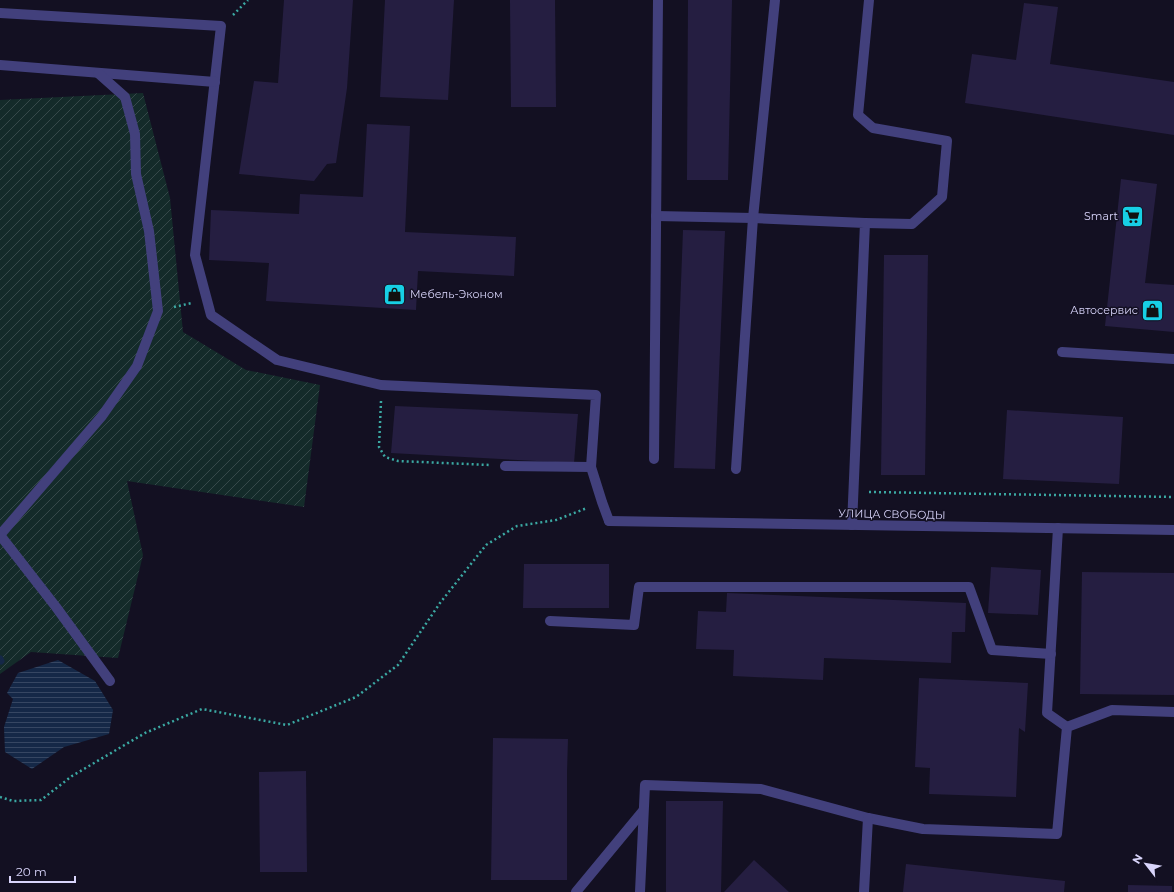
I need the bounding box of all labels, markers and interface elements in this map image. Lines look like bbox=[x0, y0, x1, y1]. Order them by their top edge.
supermarket icon: Smart bbox=[1120, 203, 1146, 229]
place label: Smart bbox=[1084, 209, 1119, 223]
shop icon: Мебель-Эконом bbox=[381, 281, 407, 307]
place label: Мебель-Эконом bbox=[410, 287, 503, 301]
shop icon: Автосервис bbox=[1140, 297, 1166, 323]
place label: Автосервис bbox=[1070, 303, 1138, 317]
street label: УЛИЦА СВОБОДЫ bbox=[838, 506, 946, 522]
north arrow bbox=[1126, 844, 1166, 884]
text: N bbox=[1129, 851, 1146, 866]
scale bar bbox=[10, 858, 75, 884]
text: 20 m bbox=[16, 864, 47, 879]

